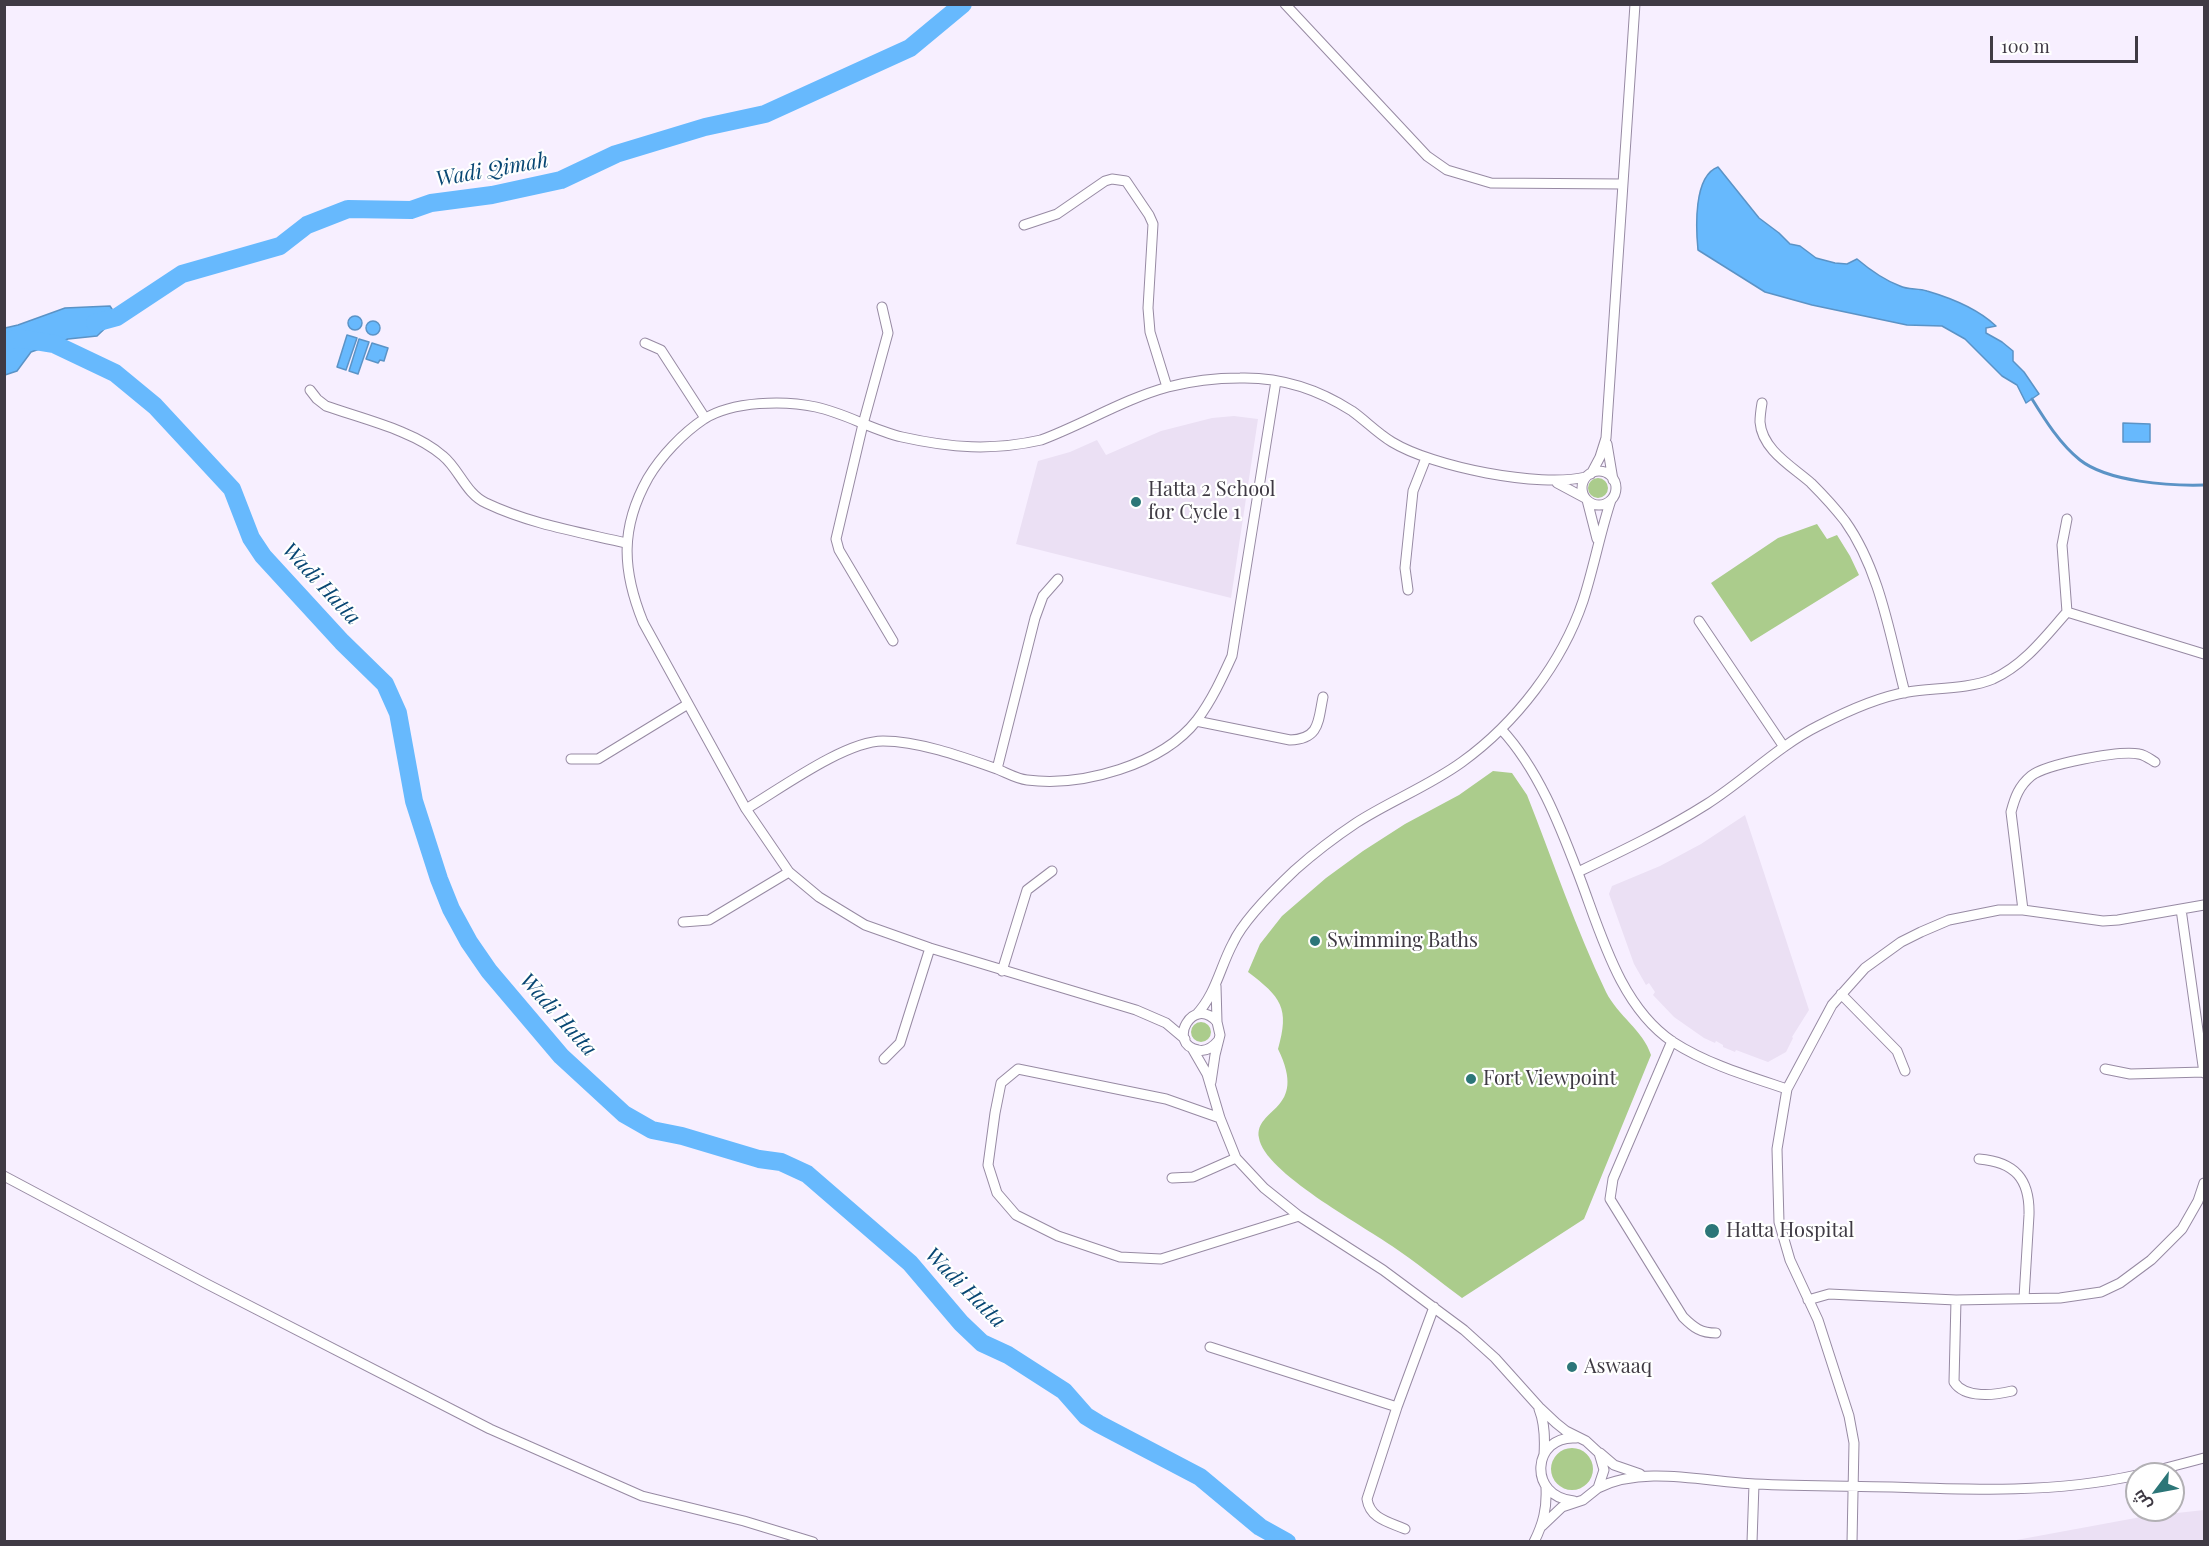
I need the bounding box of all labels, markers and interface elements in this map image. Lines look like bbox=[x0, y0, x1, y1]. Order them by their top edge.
scale bar bbox=[1993, 24, 2142, 62]
text: 100 m bbox=[2001, 34, 2050, 58]
water label: Wadi Qimah bbox=[434, 148, 550, 192]
place label: Hatta 2 School for Cycle 1 bbox=[1148, 478, 1276, 525]
marker: Hatta 2 School for Cycle 1 bbox=[1129, 495, 1143, 509]
water label: Wadi Hatta bbox=[277, 538, 365, 630]
place label: Swimming Baths bbox=[1327, 929, 1478, 953]
marker: Swimming Baths bbox=[1308, 934, 1322, 948]
water label: Wadi Hatta bbox=[514, 968, 602, 1062]
place label: Fort Viewpoint bbox=[1483, 1067, 1617, 1091]
marker: Fort Viewpoint bbox=[1464, 1072, 1478, 1086]
place label: Hatta Hospital bbox=[1726, 1219, 1854, 1243]
marker: Hatta Hospital bbox=[1703, 1222, 1721, 1240]
water label: Wadi Hatta bbox=[920, 1243, 1010, 1333]
place label: Aswaaq bbox=[1584, 1355, 1652, 1379]
marker: Aswaaq bbox=[1565, 1360, 1579, 1374]
north arrow bbox=[2125, 1462, 2185, 1522]
text: ش bbox=[2127, 1486, 2155, 1515]

